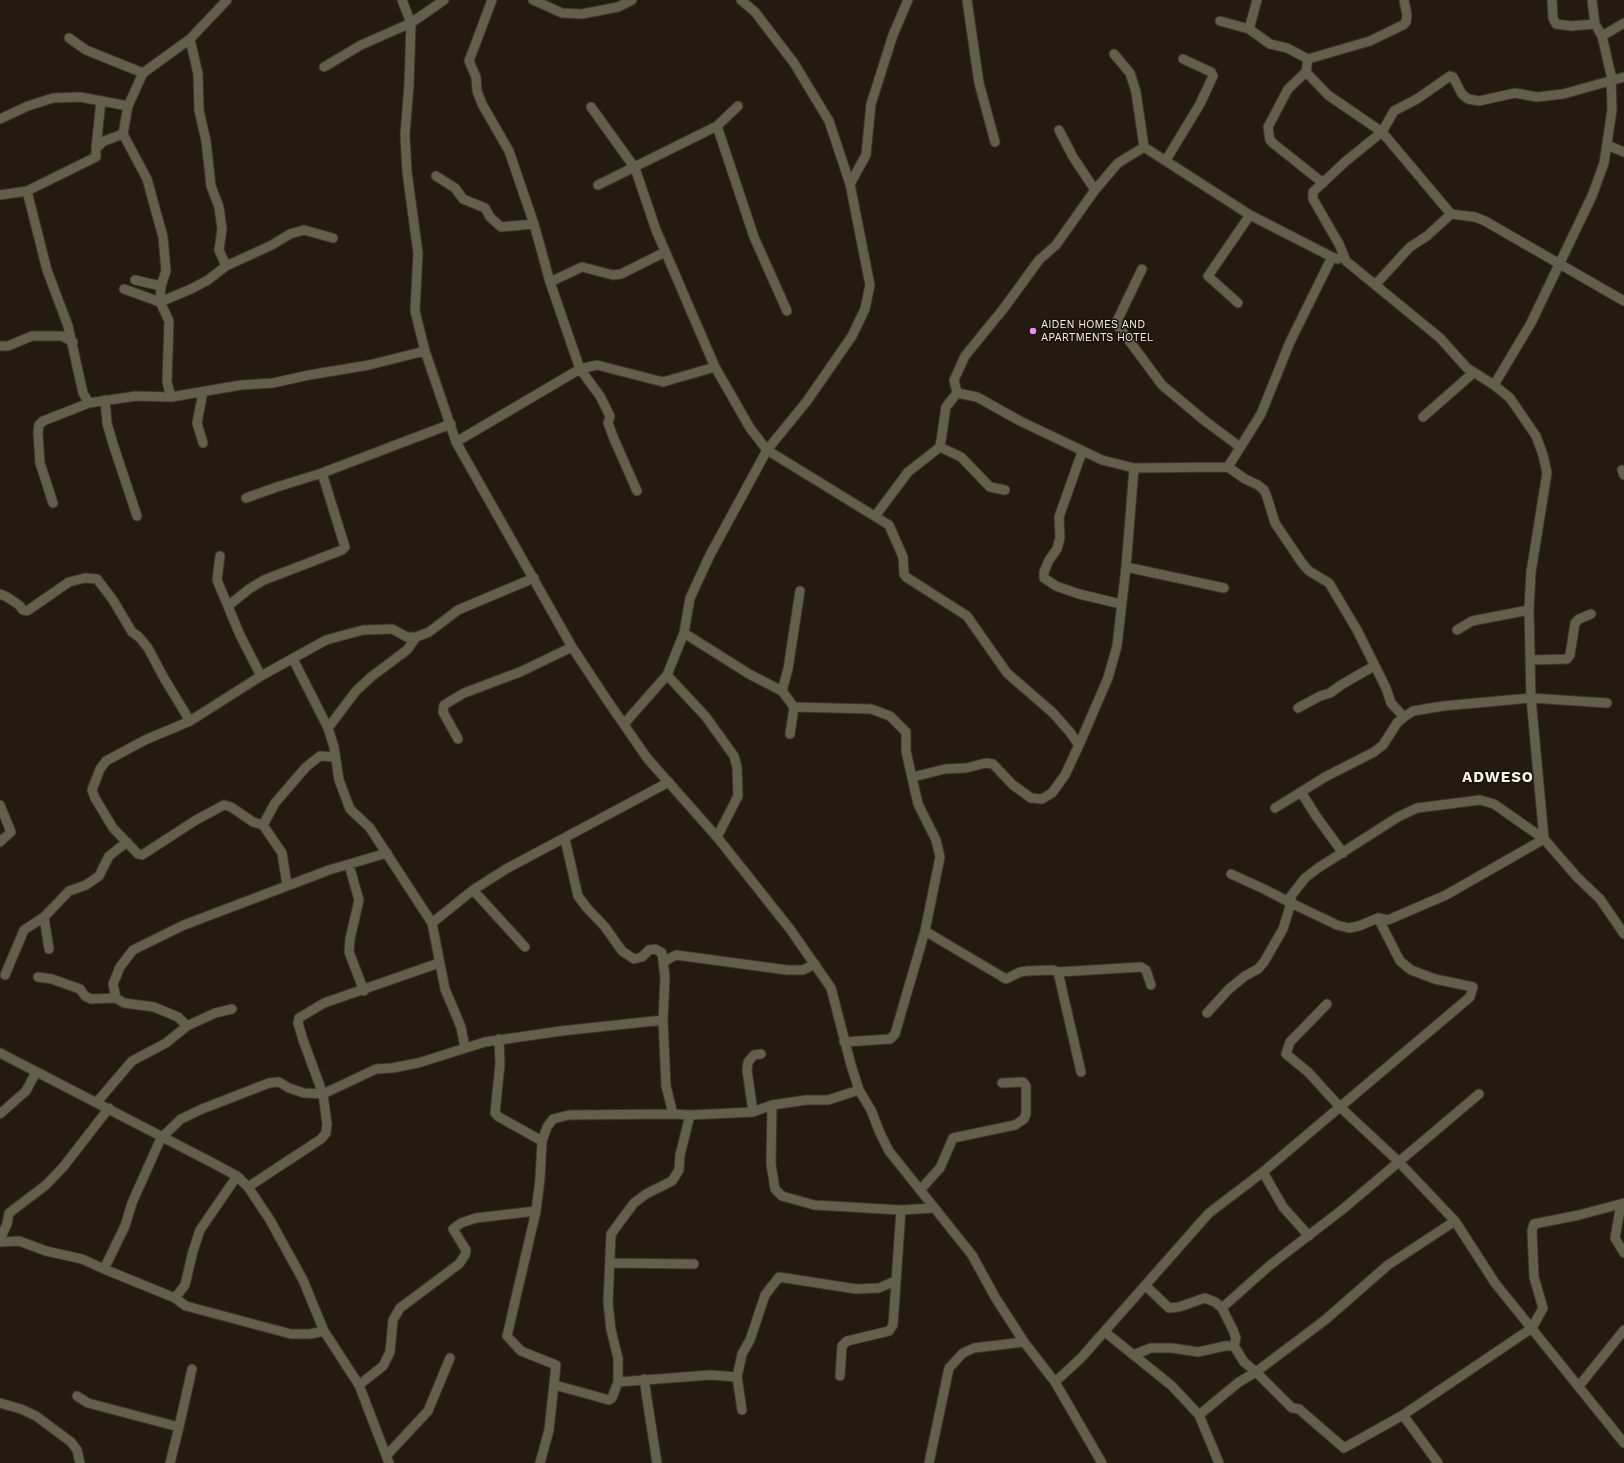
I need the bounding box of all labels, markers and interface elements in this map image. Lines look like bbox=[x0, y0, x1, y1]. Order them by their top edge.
place label: AIDEN HOMES AND APARTMENTS HOTEL bbox=[1041, 318, 1153, 344]
marker: AIDEN HOMES AND APARTMENTS HOTEL bbox=[1028, 326, 1038, 336]
district label: ADWESO bbox=[1462, 769, 1534, 787]

